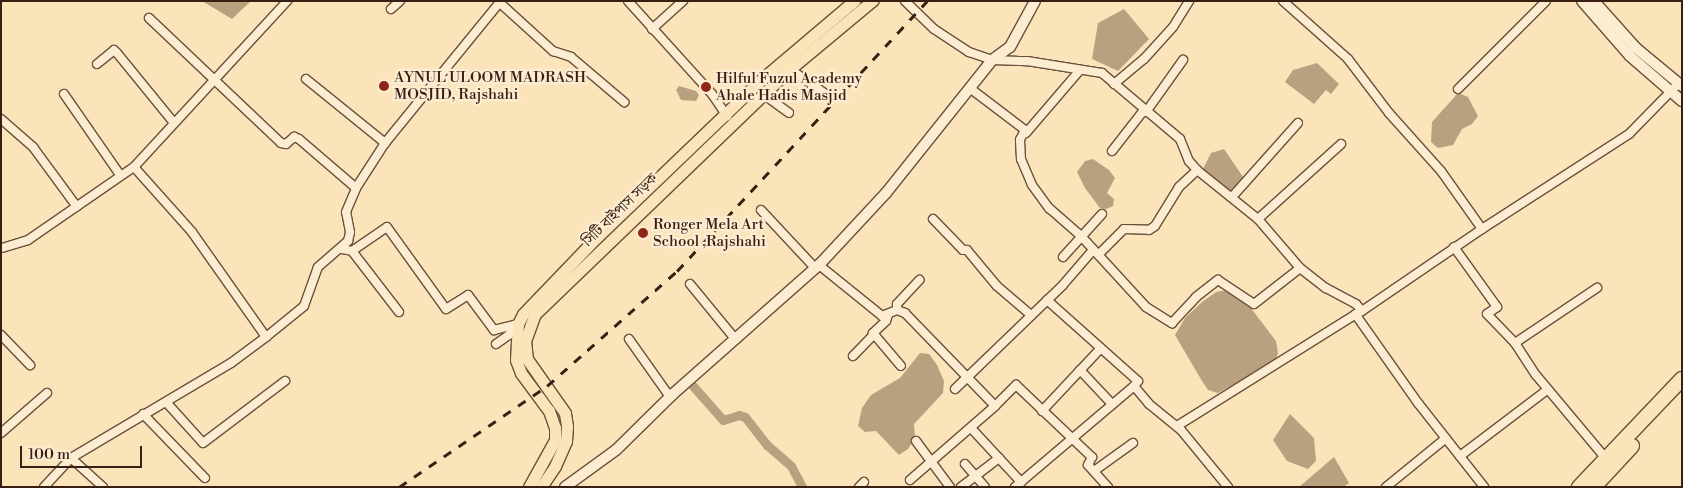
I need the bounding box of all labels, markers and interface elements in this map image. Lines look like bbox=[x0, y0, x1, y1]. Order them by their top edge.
place label: AYNUL ULOOM MADRASH MOSJID, Rajshahi bbox=[394, 68, 586, 103]
place label: Hilful Fuzul Academy Ahale Hadis Masjid bbox=[716, 69, 862, 104]
marker: AYNUL ULOOM MADRASH MOSJID, Rajshahi bbox=[378, 80, 390, 92]
marker: Hilful Fuzul Academy Ahale Hadis Masjid bbox=[700, 81, 712, 93]
street label: সিটি বাইপাস সড়ক bbox=[579, 170, 661, 250]
place label: Ronger Mela Art School ,Rajshahi bbox=[653, 215, 766, 250]
marker: Ronger Mela Art School ,Rajshahi bbox=[637, 227, 649, 239]
scale bar bbox=[22, 436, 145, 468]
text: 100 m bbox=[28, 445, 70, 464]

